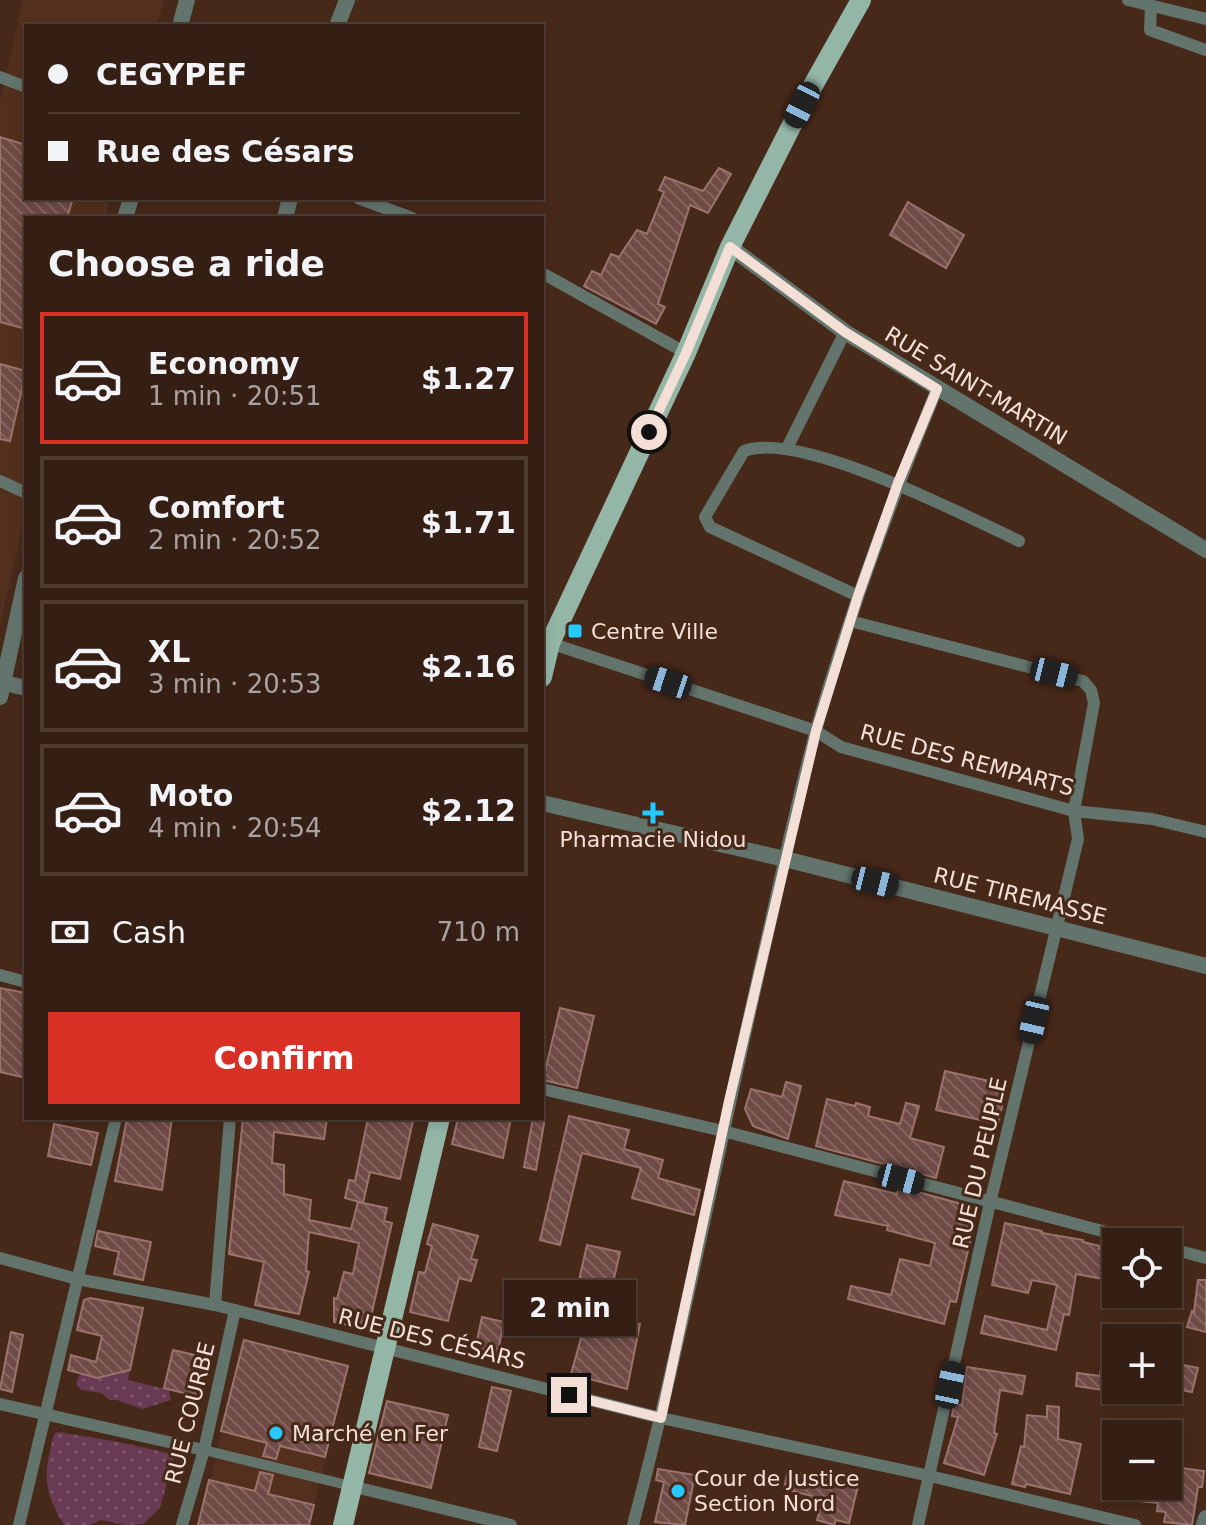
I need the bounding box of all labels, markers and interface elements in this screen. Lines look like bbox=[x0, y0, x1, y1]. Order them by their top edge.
text: CEGYPEF bbox=[96, 57, 247, 92]
car bbox=[780, 78, 824, 132]
text: Rue des Césars bbox=[96, 134, 355, 169]
text: Choose a ride bbox=[48, 243, 325, 284]
street label: RUE SAINT-MARTIN bbox=[880, 322, 1072, 450]
icon: car bbox=[52, 342, 124, 414]
text: Economy bbox=[148, 346, 300, 381]
text: $1.27 bbox=[421, 361, 516, 396]
text: 1 min · 20:51 bbox=[148, 381, 322, 411]
route start bbox=[631, 414, 667, 450]
icon: car bbox=[52, 486, 124, 558]
text: Comfort bbox=[148, 490, 285, 525]
text: $1.71 bbox=[421, 505, 516, 540]
text: 2 min · 20:52 bbox=[148, 525, 322, 555]
place label: Centre Ville bbox=[591, 619, 718, 644]
marker: Centre Ville bbox=[566, 622, 584, 640]
icon: car bbox=[52, 630, 124, 702]
text: XL bbox=[148, 634, 190, 669]
text: $2.16 bbox=[421, 649, 516, 684]
car bbox=[1028, 656, 1080, 690]
car bbox=[641, 663, 695, 701]
text: 3 min · 20:53 bbox=[148, 669, 322, 699]
street label: RUE DES REMPARTS bbox=[857, 719, 1077, 801]
icon: car bbox=[52, 774, 124, 846]
text: Moto bbox=[148, 778, 233, 813]
text: $2.12 bbox=[421, 793, 516, 828]
marker: Pharmacie Nidou bbox=[644, 804, 662, 822]
text: 4 min · 20:54 bbox=[148, 813, 322, 843]
place label: Pharmacie Nidou bbox=[560, 827, 746, 852]
street label: RUE TIREMASSE bbox=[931, 862, 1109, 930]
car bbox=[849, 865, 901, 899]
icon: cash bbox=[48, 910, 92, 954]
text: Cash bbox=[112, 915, 186, 950]
text: 710 m bbox=[437, 917, 520, 947]
car bbox=[1017, 994, 1051, 1046]
button: Confirm bbox=[48, 1012, 520, 1104]
street label: RUE DU PEUPLE bbox=[948, 1075, 1012, 1251]
car bbox=[875, 1161, 927, 1197]
map controls bbox=[1102, 1228, 1182, 1500]
button: locate bbox=[1102, 1228, 1182, 1308]
callout: 2 min bbox=[503, 1279, 635, 1335]
text: 2 min bbox=[529, 1293, 611, 1323]
street label: RUE DES CÉSARS bbox=[336, 1304, 528, 1374]
button: + bbox=[1102, 1324, 1182, 1404]
street label: RUE COURBE bbox=[160, 1339, 220, 1487]
car bbox=[933, 1359, 967, 1411]
route end bbox=[551, 1377, 587, 1413]
button: − bbox=[1102, 1420, 1182, 1500]
place label: Marché en Fer bbox=[292, 1421, 449, 1446]
marker: Marché en Fer bbox=[267, 1424, 285, 1442]
place label: Cour de Justice Section Nord bbox=[694, 1466, 860, 1516]
marker: Cour de Justice Section Nord bbox=[669, 1482, 687, 1500]

